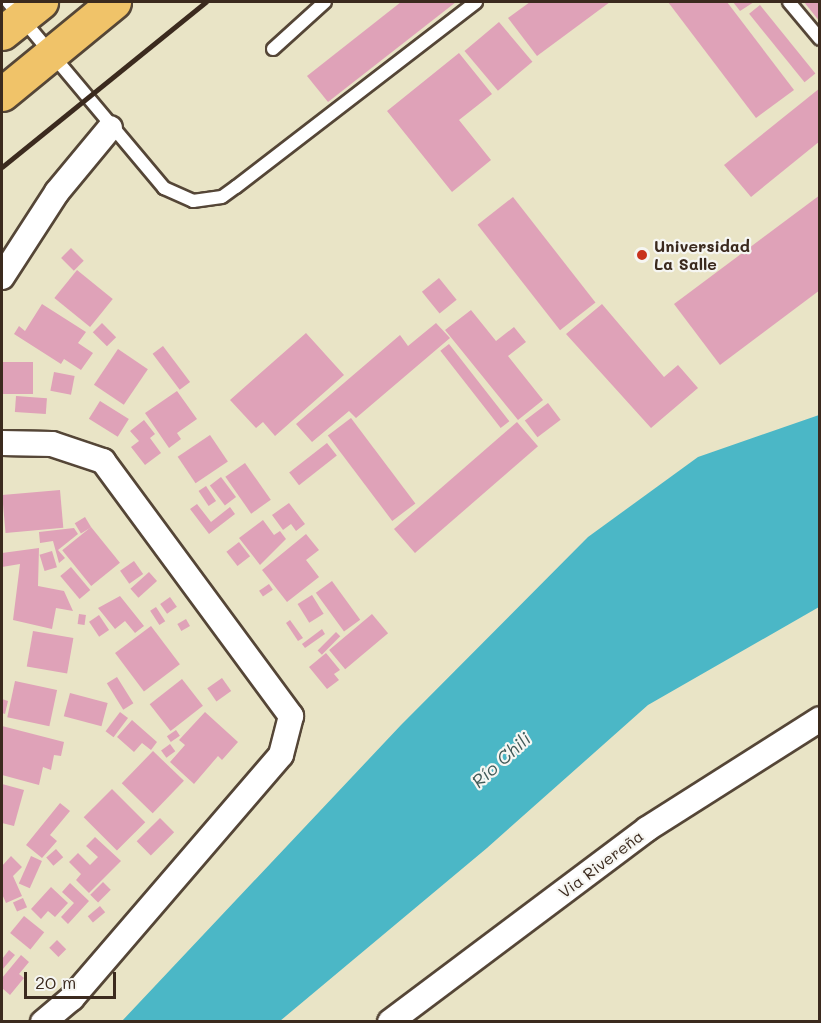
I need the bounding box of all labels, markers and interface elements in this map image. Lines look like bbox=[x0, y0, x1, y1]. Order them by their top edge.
place label: Universidad La Salle bbox=[654, 236, 750, 274]
marker: Universidad La Salle bbox=[635, 248, 649, 262]
water label: Río Chili bbox=[467, 728, 535, 792]
street label: Via Rivereña bbox=[555, 826, 647, 902]
scale bar bbox=[27, 960, 118, 998]
text: 20 m bbox=[35, 970, 76, 994]

